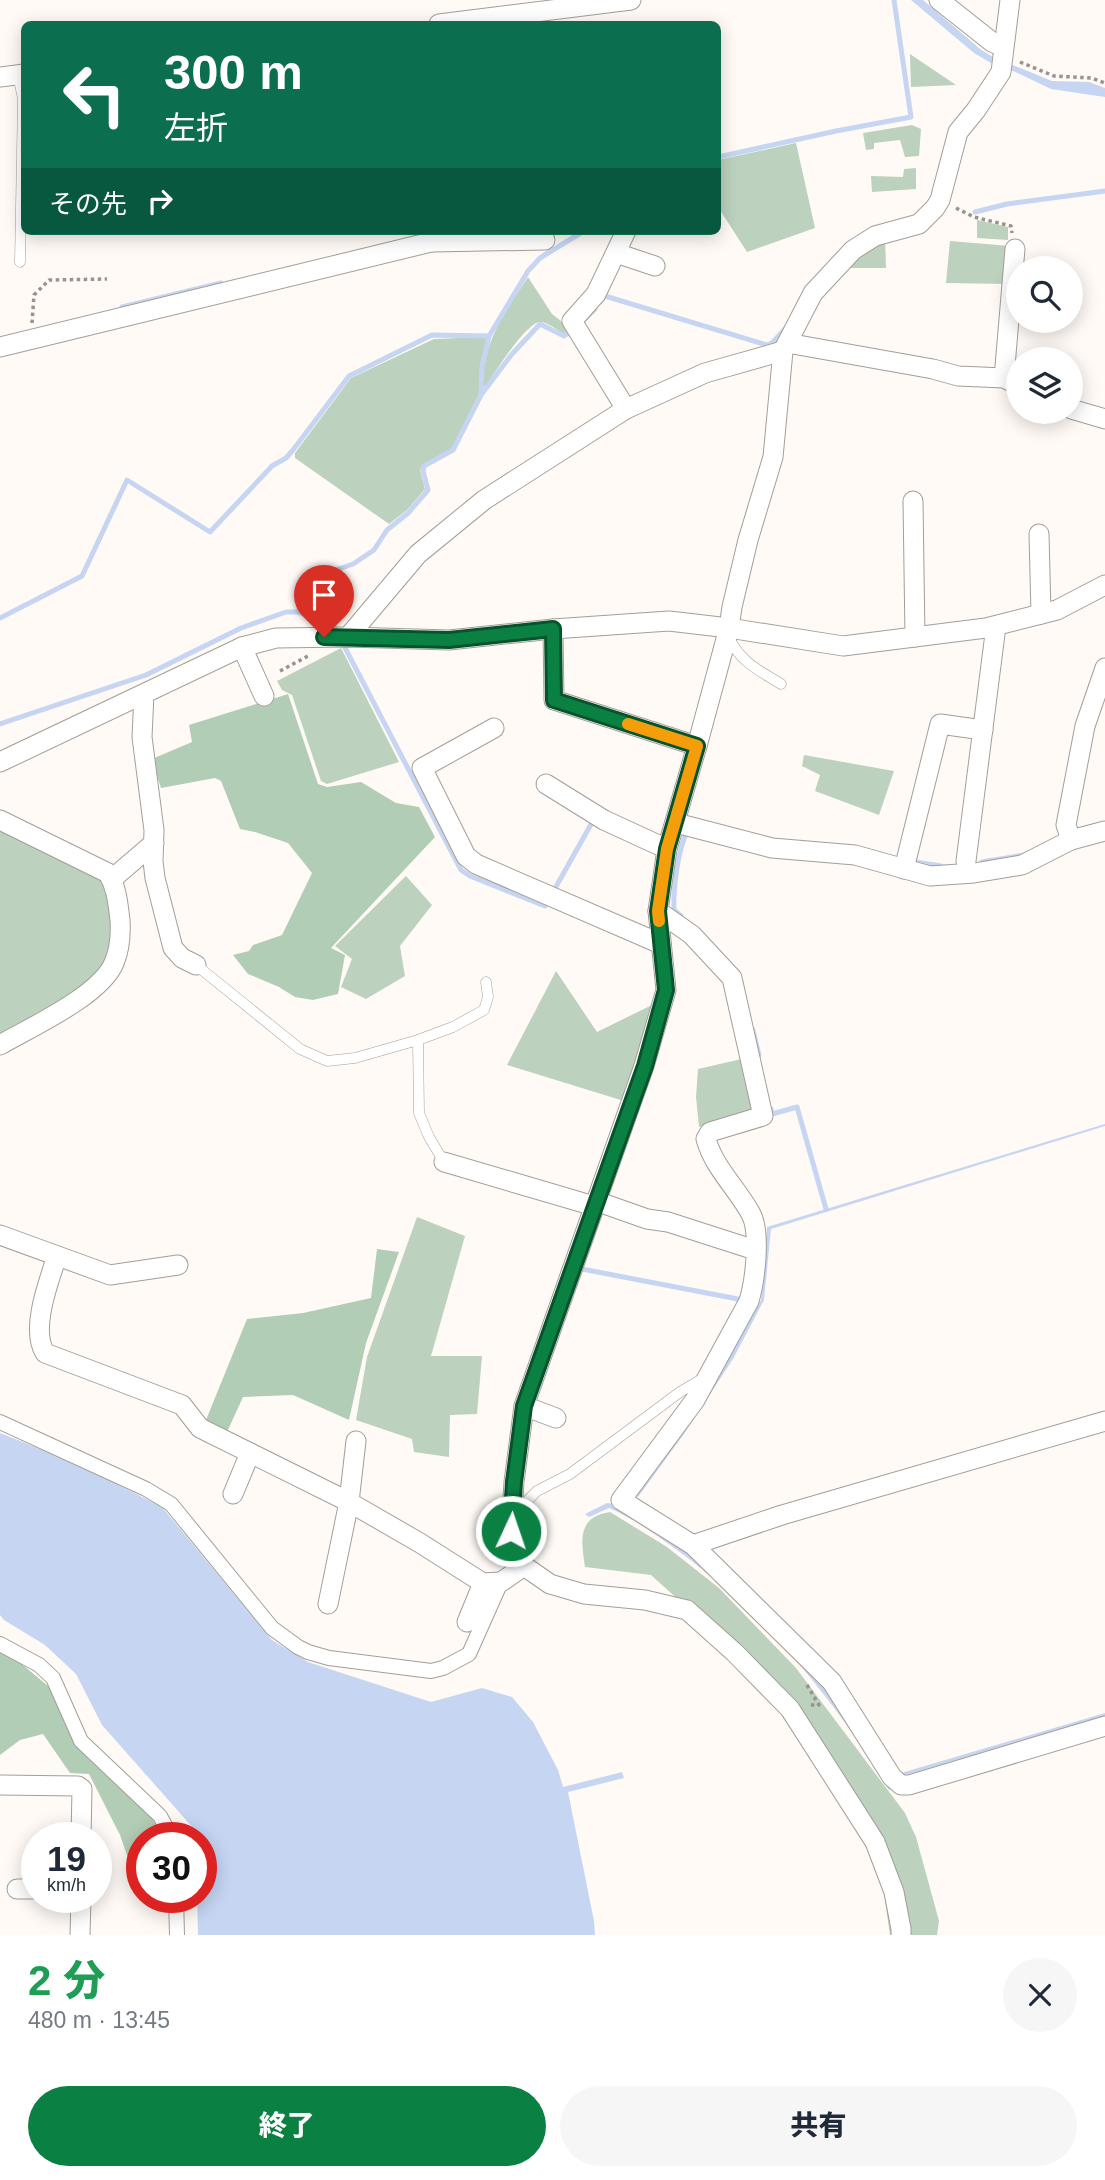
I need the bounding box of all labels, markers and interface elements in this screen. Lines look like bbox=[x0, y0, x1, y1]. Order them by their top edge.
text: 300 m bbox=[164, 45, 303, 99]
icon: left bbox=[49, 49, 140, 140]
text: 左折 bbox=[164, 110, 228, 146]
icon: right bbox=[141, 182, 179, 220]
text: その先 bbox=[49, 189, 127, 219]
map controls bbox=[1006, 256, 1083, 424]
button: search bbox=[1006, 256, 1083, 333]
button: layers bbox=[1006, 347, 1083, 424]
pin bbox=[294, 565, 354, 637]
icon: arrive bbox=[305, 576, 343, 614]
position arrow bbox=[474, 1494, 548, 1568]
speed limit sign: 30 bbox=[126, 1822, 217, 1913]
text: 19 bbox=[47, 1839, 86, 1878]
text: km/h bbox=[47, 1875, 86, 1895]
text: 2 分 bbox=[28, 1957, 105, 2004]
button: close bbox=[1003, 1958, 1077, 2032]
text: 480 m · 13:45 bbox=[28, 2007, 170, 2033]
button: 終了 bbox=[28, 2086, 546, 2166]
button: 共有 bbox=[560, 2086, 1077, 2166]

